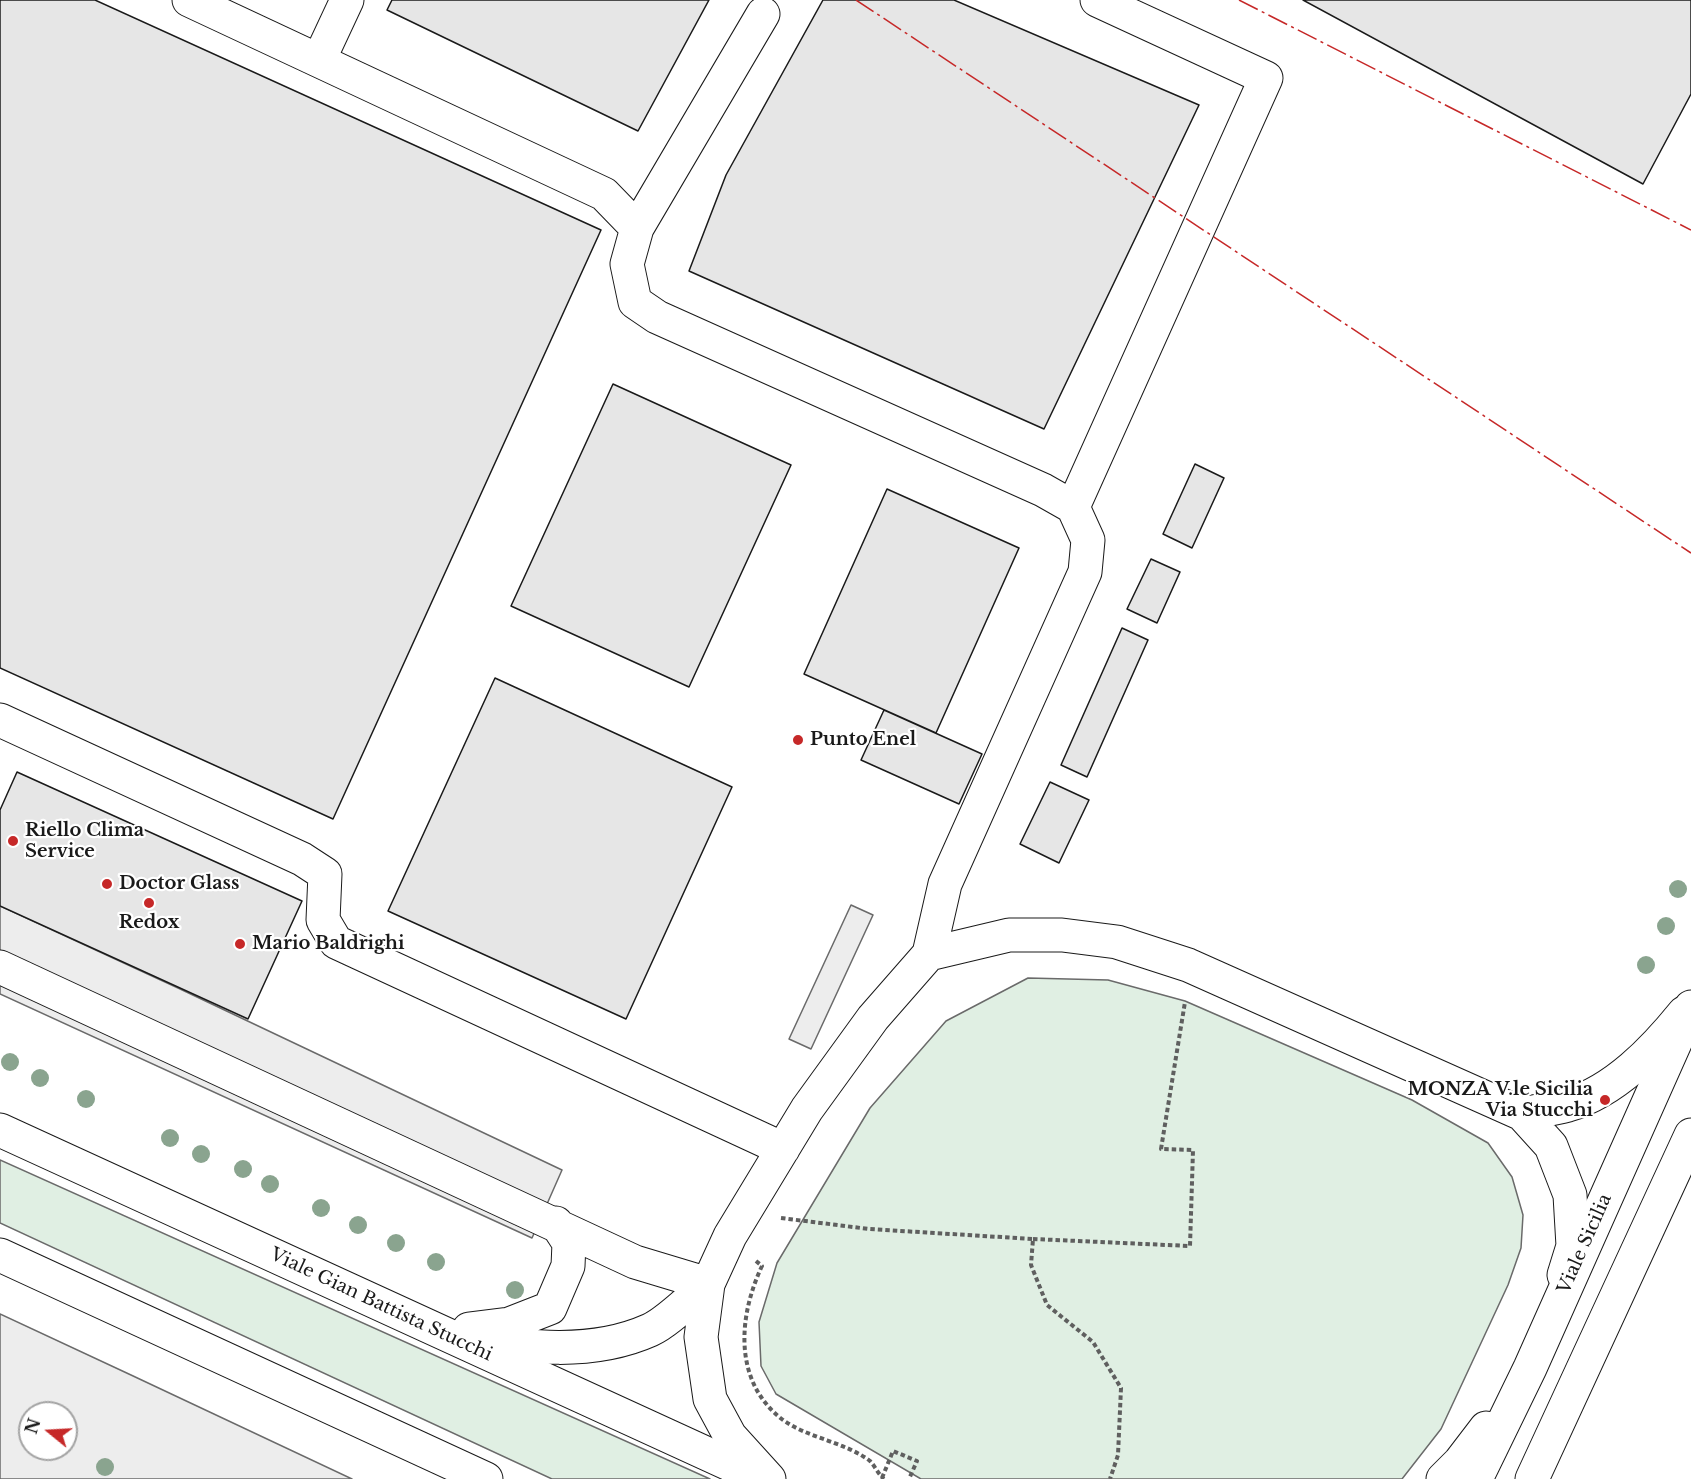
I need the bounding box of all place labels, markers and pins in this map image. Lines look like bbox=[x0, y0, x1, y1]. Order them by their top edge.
place label: Punto Enel bbox=[810, 729, 916, 751]
marker: Punto Enel bbox=[791, 733, 805, 747]
place label: Riello Clima Service bbox=[25, 820, 144, 862]
marker: Riello Clima Service bbox=[6, 834, 20, 848]
place label: Doctor Glass bbox=[119, 873, 239, 895]
marker: Doctor Glass bbox=[100, 877, 114, 891]
marker: Redox bbox=[142, 896, 156, 910]
place label: Redox bbox=[119, 912, 179, 934]
place label: Mario Baldrighi bbox=[252, 933, 404, 955]
marker: Mario Baldrighi bbox=[233, 937, 247, 951]
place label: MONZA V.le Sicilia Via Stucchi bbox=[1408, 1079, 1593, 1122]
marker: MONZA V.le Sicilia Via Stucchi bbox=[1598, 1093, 1612, 1107]

